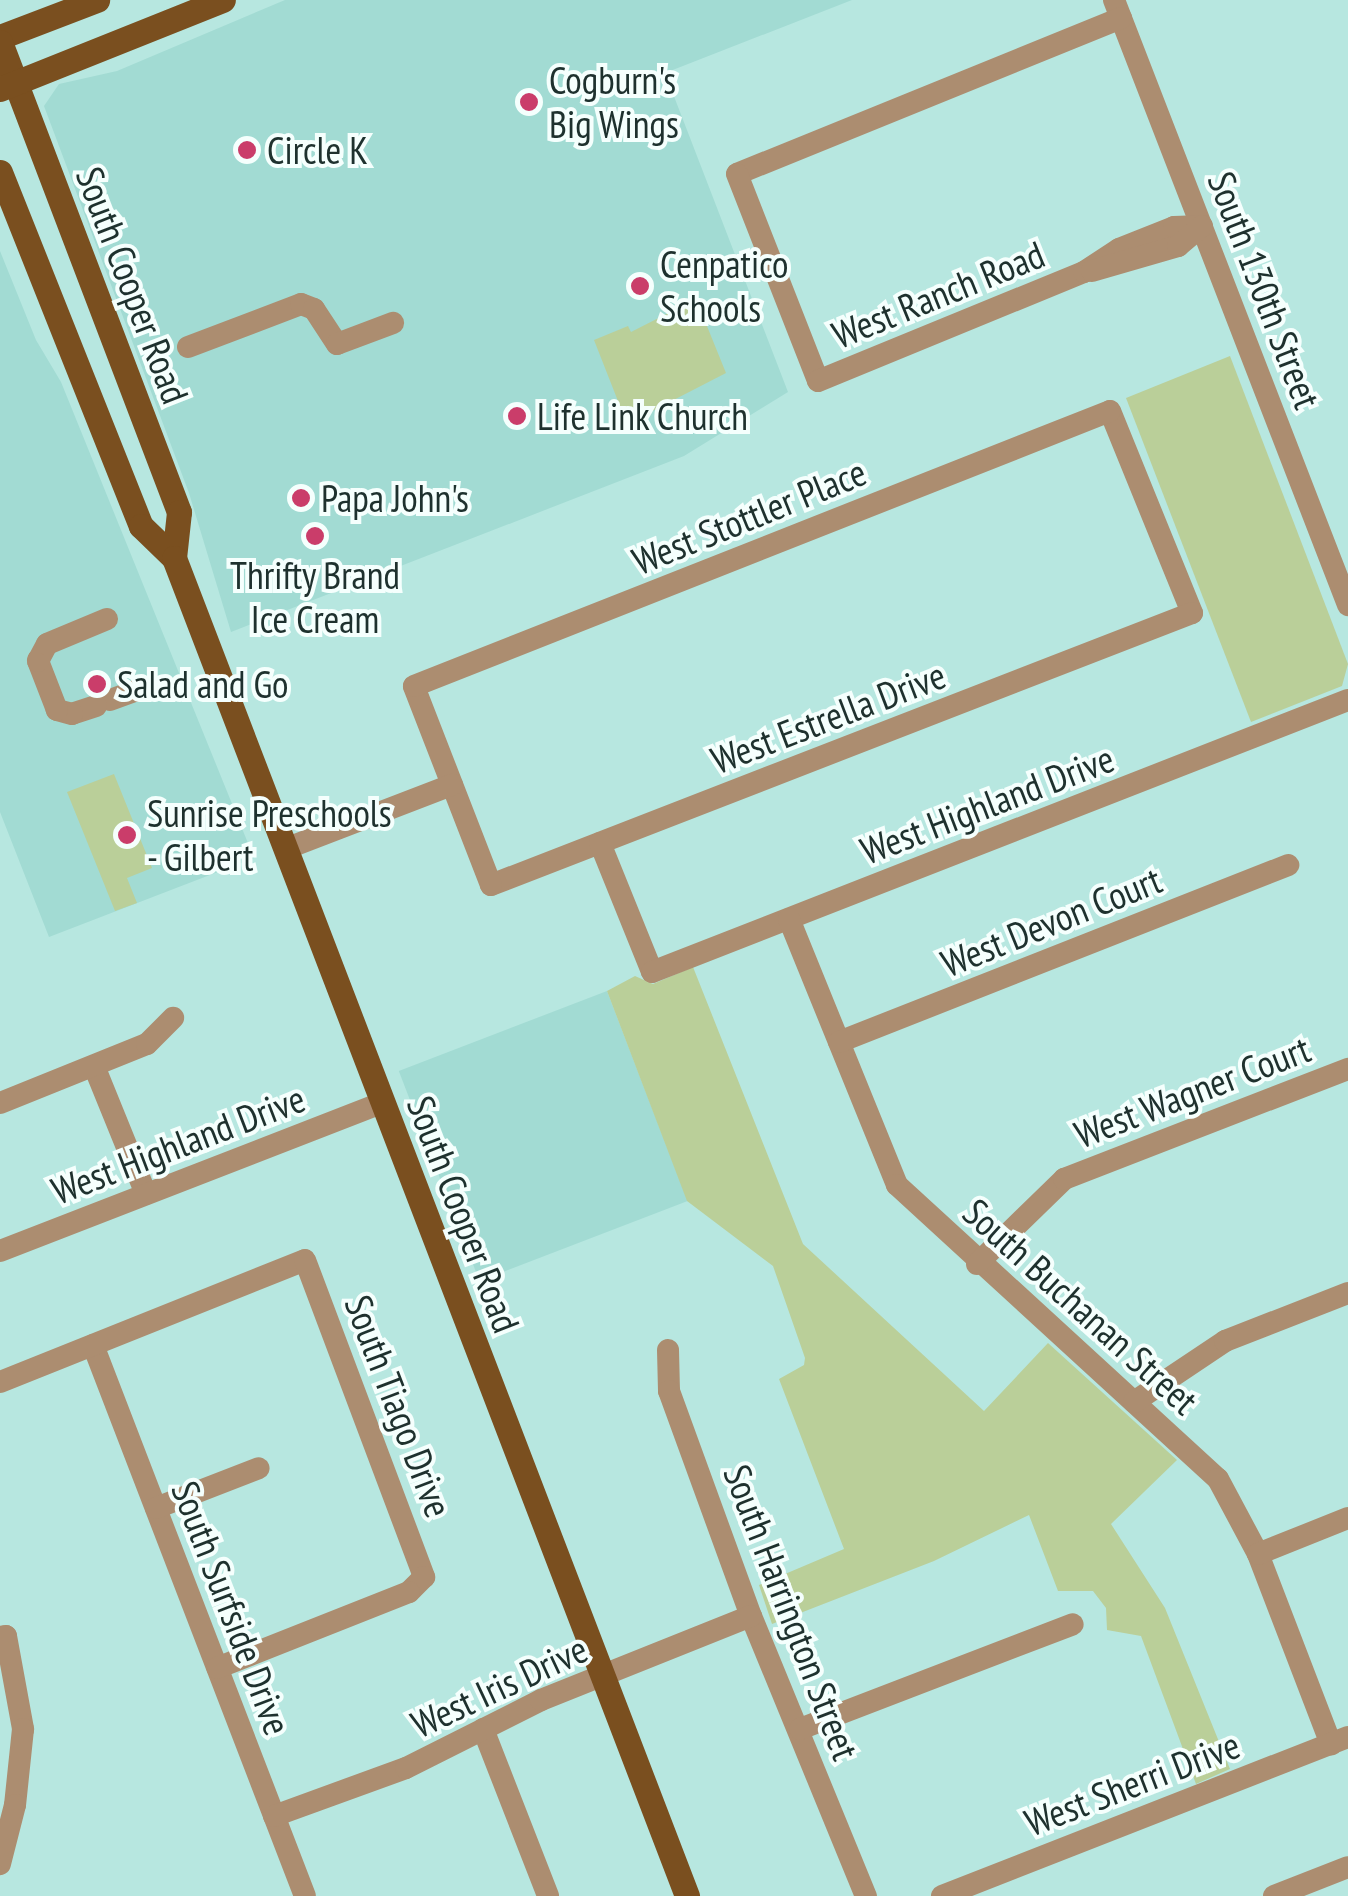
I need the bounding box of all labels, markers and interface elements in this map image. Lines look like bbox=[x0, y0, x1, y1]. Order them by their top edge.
place label: Cogburn's Big Wings bbox=[549, 57, 679, 146]
marker: Cogburn's Big Wings bbox=[518, 91, 540, 113]
place label: Circle K bbox=[267, 127, 368, 173]
marker: Circle K bbox=[236, 139, 258, 161]
street label: South Cooper Road bbox=[67, 161, 199, 409]
street label: South 130th Street bbox=[1199, 165, 1331, 415]
street label: West Ranch Road bbox=[825, 231, 1051, 357]
place label: Cenpatico Schools bbox=[660, 241, 788, 330]
marker: Cenpatico Schools bbox=[629, 275, 651, 297]
place label: Life Link Church bbox=[537, 393, 749, 439]
marker: Life Link Church bbox=[506, 405, 528, 427]
street label: West Stottler Place bbox=[626, 448, 872, 584]
place label: Papa John's bbox=[321, 475, 469, 521]
marker: Papa John's bbox=[290, 487, 312, 509]
marker: Thrifty Brand Ice Cream bbox=[304, 525, 326, 547]
place label: Thrifty Brand Ice Cream bbox=[230, 552, 400, 642]
street label: West Estrella Drive bbox=[705, 651, 951, 783]
place label: Salad and Go bbox=[117, 661, 289, 707]
marker: Salad and Go bbox=[86, 673, 108, 695]
street label: West Highland Drive bbox=[854, 735, 1120, 873]
place label: Sunrise Preschools - Gilbert bbox=[147, 790, 392, 879]
marker: Sunrise Preschools - Gilbert bbox=[116, 824, 138, 846]
street label: West Devon Court bbox=[934, 856, 1168, 986]
street label: West Wagner Court bbox=[1068, 1025, 1316, 1157]
street label: West Highland Drive bbox=[45, 1075, 311, 1213]
street label: South Cooper Road bbox=[398, 1090, 530, 1338]
street label: South Buchanan Street bbox=[954, 1189, 1208, 1423]
street label: South Tiago Drive bbox=[336, 1288, 462, 1524]
street label: South Harrington Street bbox=[715, 1458, 869, 1766]
street label: South Surfside Drive bbox=[163, 1475, 301, 1741]
street label: West Iris Drive bbox=[404, 1625, 594, 1747]
street label: West Sherri Drive bbox=[1018, 1721, 1246, 1845]

